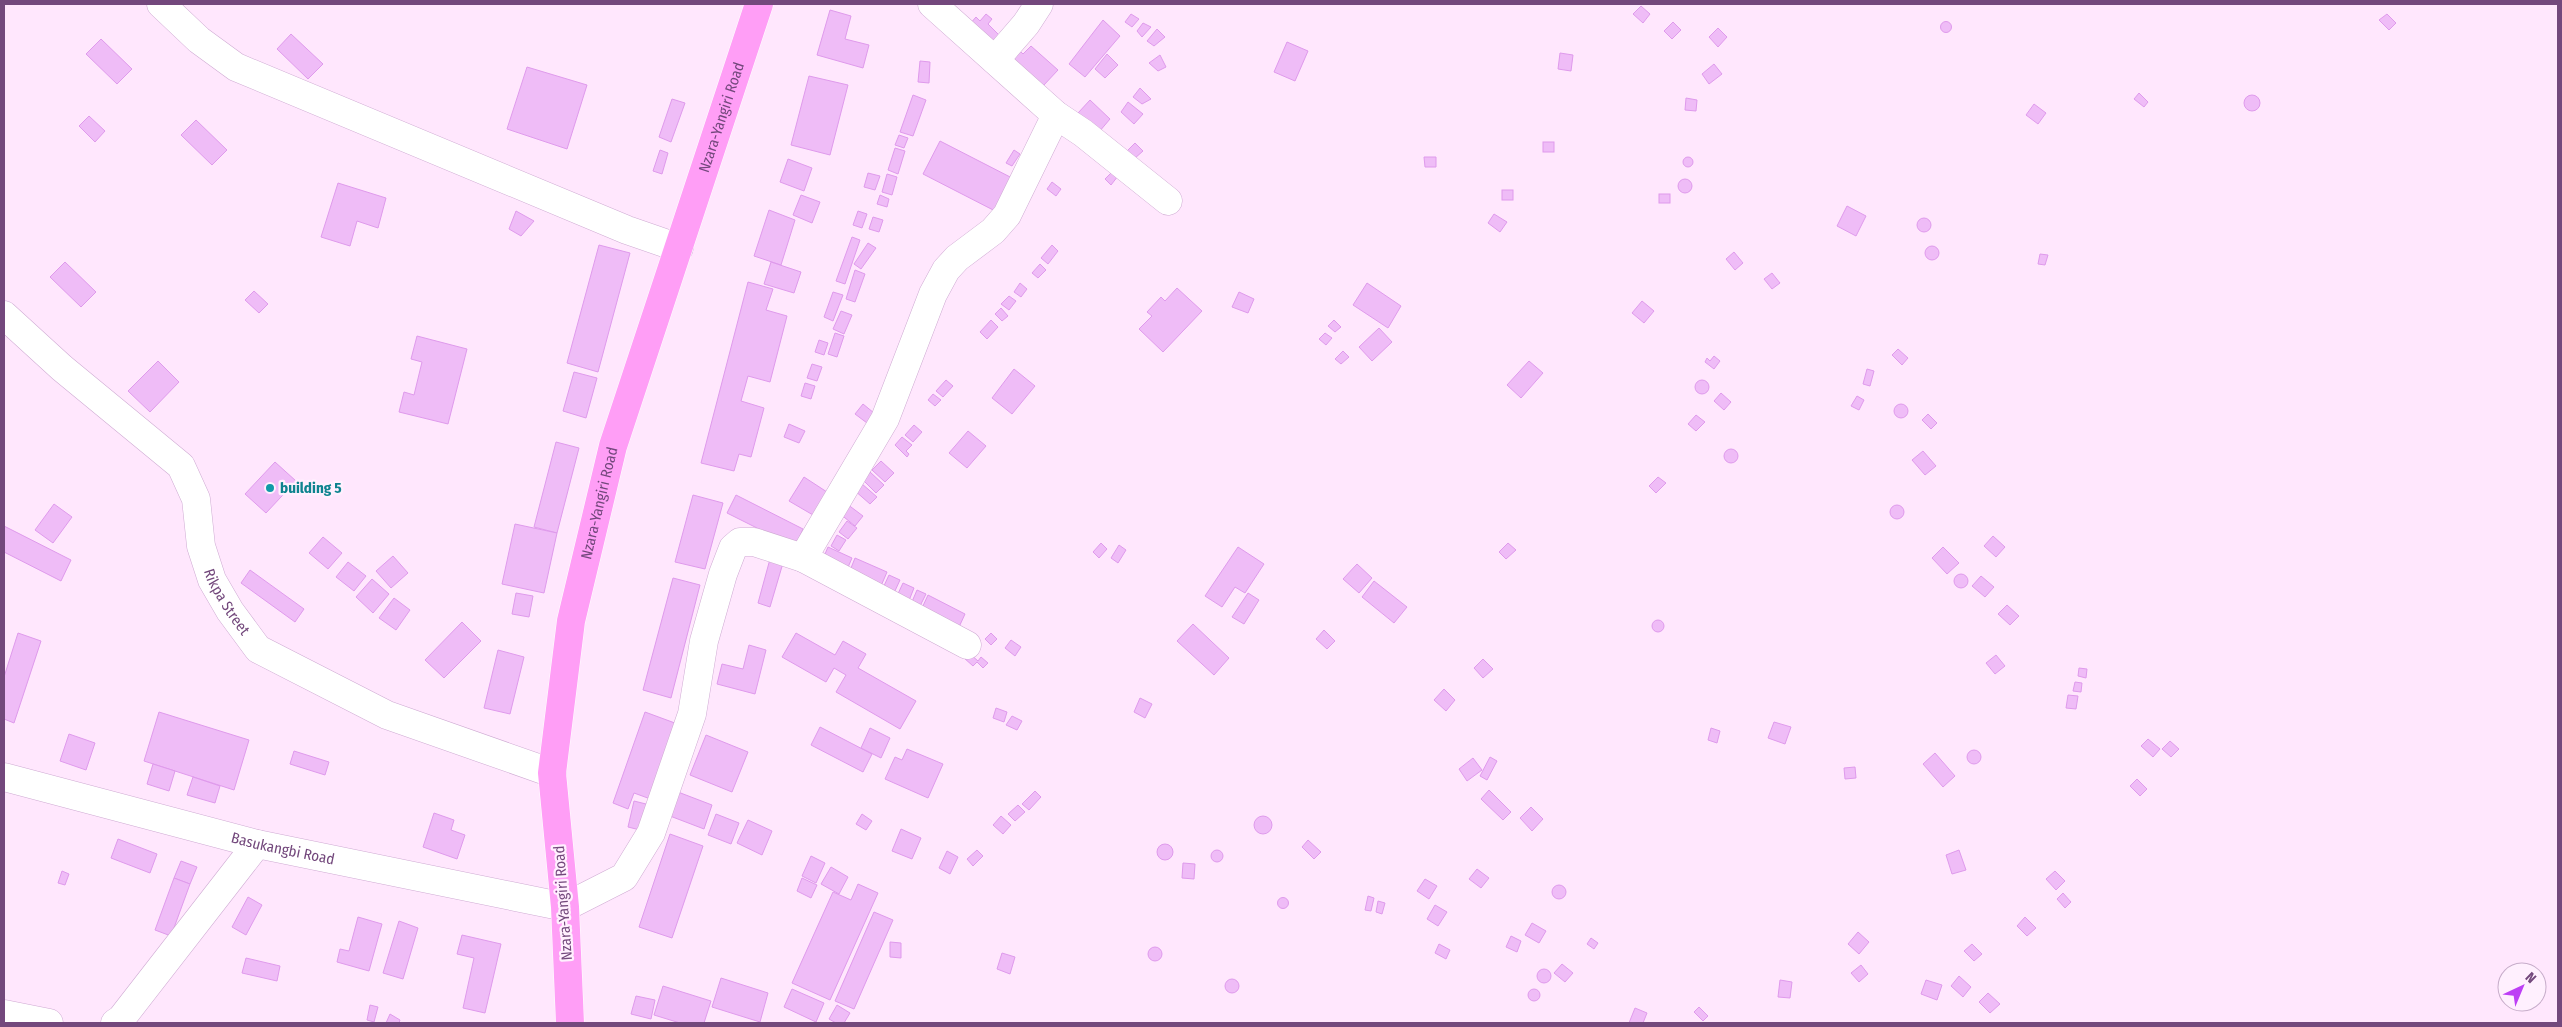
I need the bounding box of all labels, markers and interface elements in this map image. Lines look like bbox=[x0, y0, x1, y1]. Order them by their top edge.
street label: Nzara-Yangiri Road bbox=[695, 60, 748, 175]
street label: Nzara-Yangiri Road bbox=[577, 445, 621, 561]
place label: building 5 bbox=[280, 479, 342, 497]
marker: building 5 bbox=[264, 482, 276, 494]
street label: Rikpa Street bbox=[200, 566, 254, 639]
street label: Basukangbi Road bbox=[229, 829, 336, 869]
street label: Nzara-Yangiri Road bbox=[550, 845, 576, 961]
north arrow bbox=[2497, 962, 2547, 1012]
text: N bbox=[2522, 969, 2540, 987]

